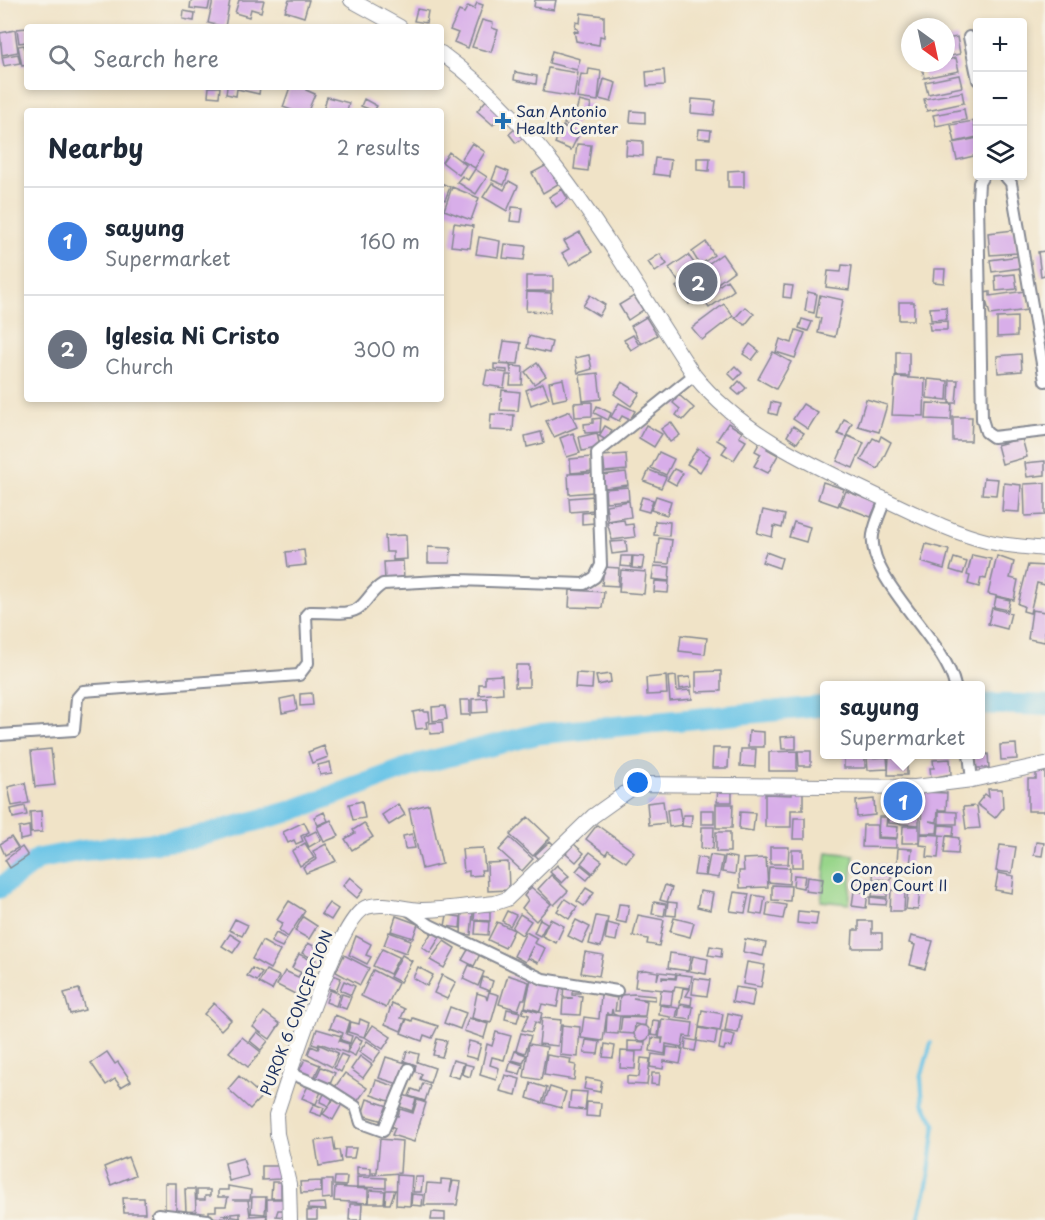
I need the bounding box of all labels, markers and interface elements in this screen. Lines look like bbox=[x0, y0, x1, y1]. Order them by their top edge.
north arrow bbox=[901, 18, 955, 72]
map controls bbox=[973, 18, 1027, 180]
button: + bbox=[973, 18, 1027, 72]
search box bbox=[24, 24, 444, 90]
icon: search bbox=[45, 41, 78, 74]
text: Search here bbox=[93, 41, 219, 74]
button: − bbox=[973, 72, 1027, 126]
place label: San Antonio Health Center bbox=[516, 99, 618, 139]
marker: San Antonio Health Center bbox=[494, 112, 512, 130]
button: layers bbox=[973, 126, 1027, 180]
text: Nearby bbox=[48, 128, 143, 167]
text: 2 results bbox=[337, 132, 420, 162]
text: sayung bbox=[105, 210, 184, 243]
text: 1 bbox=[63, 226, 72, 256]
text: 160 m bbox=[360, 226, 420, 256]
text: Supermarket bbox=[105, 243, 231, 273]
pin: 2 bbox=[678, 260, 718, 304]
text: Iglesia Ni Cristo bbox=[105, 318, 279, 351]
text: 2 bbox=[60, 334, 75, 364]
text: 300 m bbox=[353, 334, 420, 364]
text: Church bbox=[105, 351, 174, 381]
popup bbox=[820, 681, 985, 759]
text: sayung bbox=[840, 689, 919, 722]
text: Supermarket bbox=[840, 722, 965, 752]
your location bbox=[623, 768, 652, 797]
pin: 1 bbox=[884, 778, 922, 824]
place label: Concepcion Open Court II bbox=[850, 856, 947, 896]
marker: Concepcion Open Court II bbox=[831, 871, 845, 885]
street label: PUROK 6 CONCEPCION bbox=[253, 927, 338, 1098]

